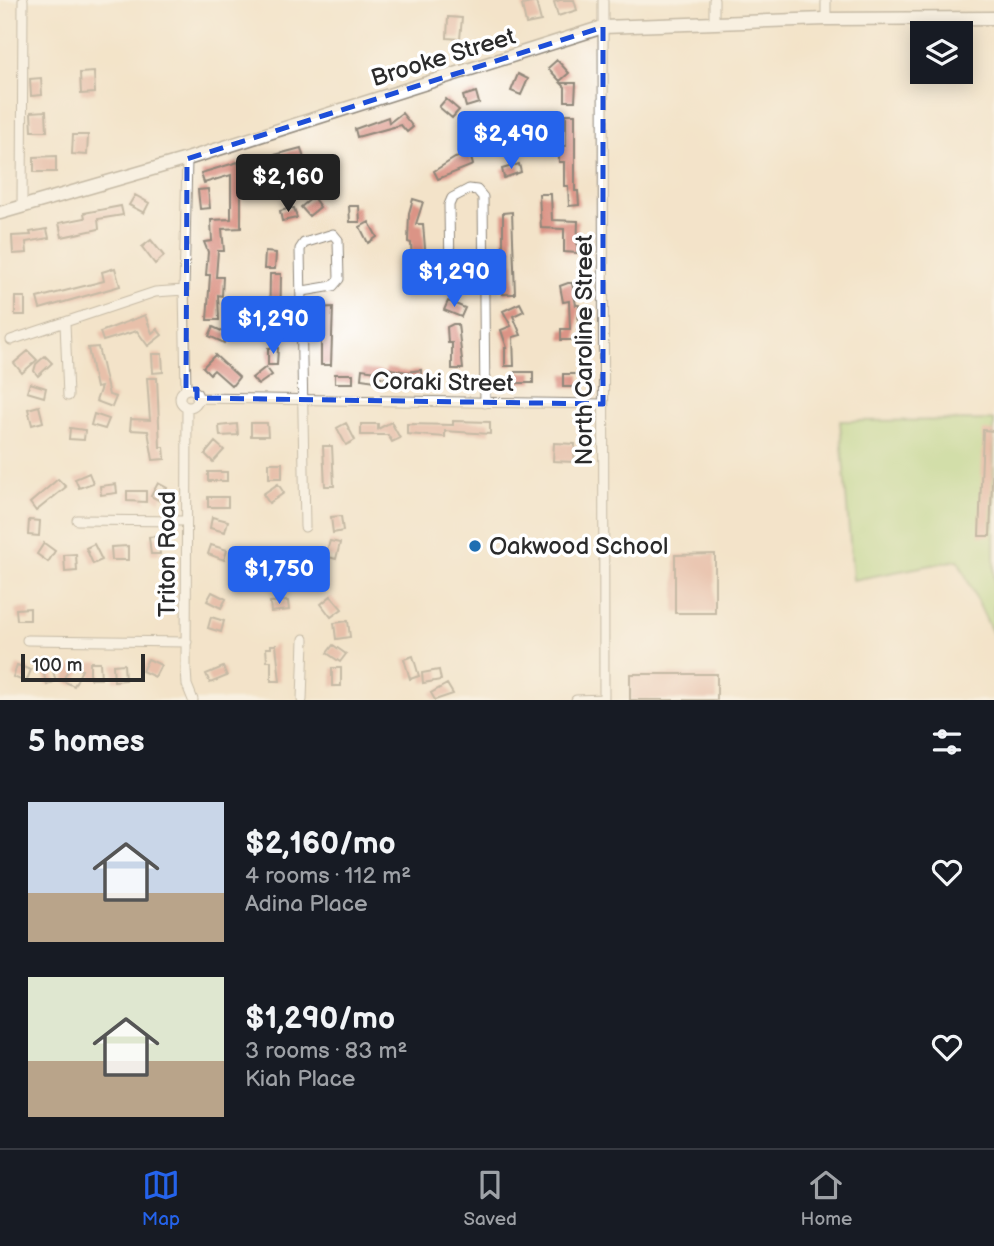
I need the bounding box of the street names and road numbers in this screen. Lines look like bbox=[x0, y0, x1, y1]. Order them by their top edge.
street label: Brooke Street bbox=[367, 22, 519, 93]
street label: North Caroline Street bbox=[570, 234, 599, 465]
street label: Coraki Street bbox=[372, 367, 515, 398]
street label: Triton Road bbox=[153, 491, 182, 617]

